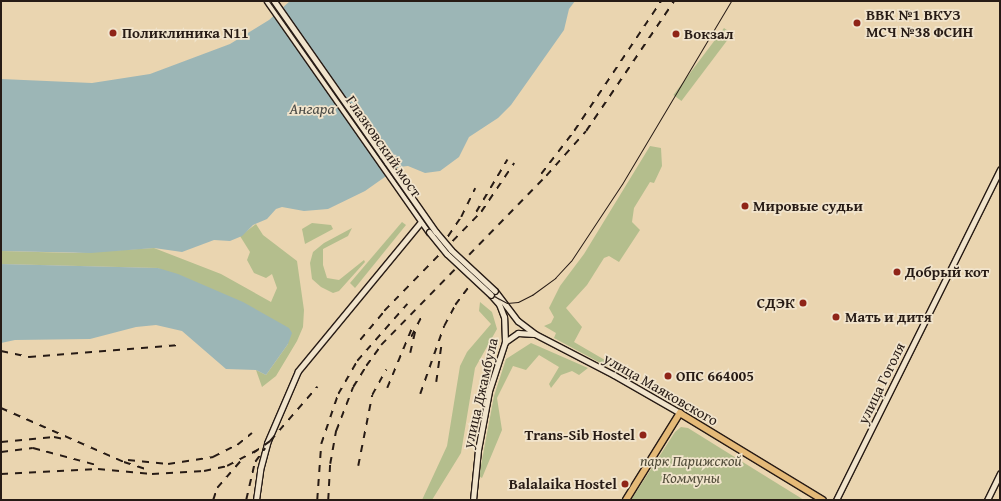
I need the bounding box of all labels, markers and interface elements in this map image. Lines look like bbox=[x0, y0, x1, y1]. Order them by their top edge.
place label: ВВК №1 ВКУЗ МСЧ №38 ФСИН bbox=[866, 5, 973, 40]
marker: ВВК №1 ВКУЗ МСЧ №38 ФСИН bbox=[851, 17, 863, 29]
place label: Поликлиника N11 bbox=[122, 24, 249, 42]
place label: Вокзал bbox=[684, 25, 733, 43]
marker: Поликлиника N11 bbox=[107, 27, 119, 39]
marker: Вокзал bbox=[671, 29, 681, 39]
street label: Глазковский мост bbox=[342, 92, 426, 200]
water label: Ангара bbox=[289, 98, 335, 118]
place label: Мировые судьи bbox=[753, 197, 863, 215]
marker: Мировые судьи bbox=[740, 201, 750, 211]
place label: Добрый кот bbox=[905, 263, 989, 281]
marker: Добрый кот bbox=[892, 267, 902, 277]
place label: СДЭК bbox=[757, 294, 795, 312]
marker: СДЭК bbox=[798, 298, 808, 308]
place label: Мать и дитя bbox=[845, 308, 932, 326]
marker: Мать и дитя bbox=[830, 311, 842, 323]
street label: улица Джамбула bbox=[459, 336, 501, 450]
street label: улица Гоголя bbox=[853, 339, 909, 427]
street label: улица Маяковского bbox=[601, 349, 721, 429]
place label: ОПС 664005 bbox=[676, 367, 754, 385]
marker: ОПС 664005 bbox=[663, 371, 673, 381]
place label: Trans-Sib Hostel bbox=[524, 426, 635, 444]
marker: Trans-Sib Hostel bbox=[638, 430, 648, 440]
park label: парк Парижской Коммуны bbox=[640, 451, 742, 486]
place label: Balalaika Hostel bbox=[509, 475, 617, 493]
marker: Balalaika Hostel bbox=[620, 479, 630, 489]

